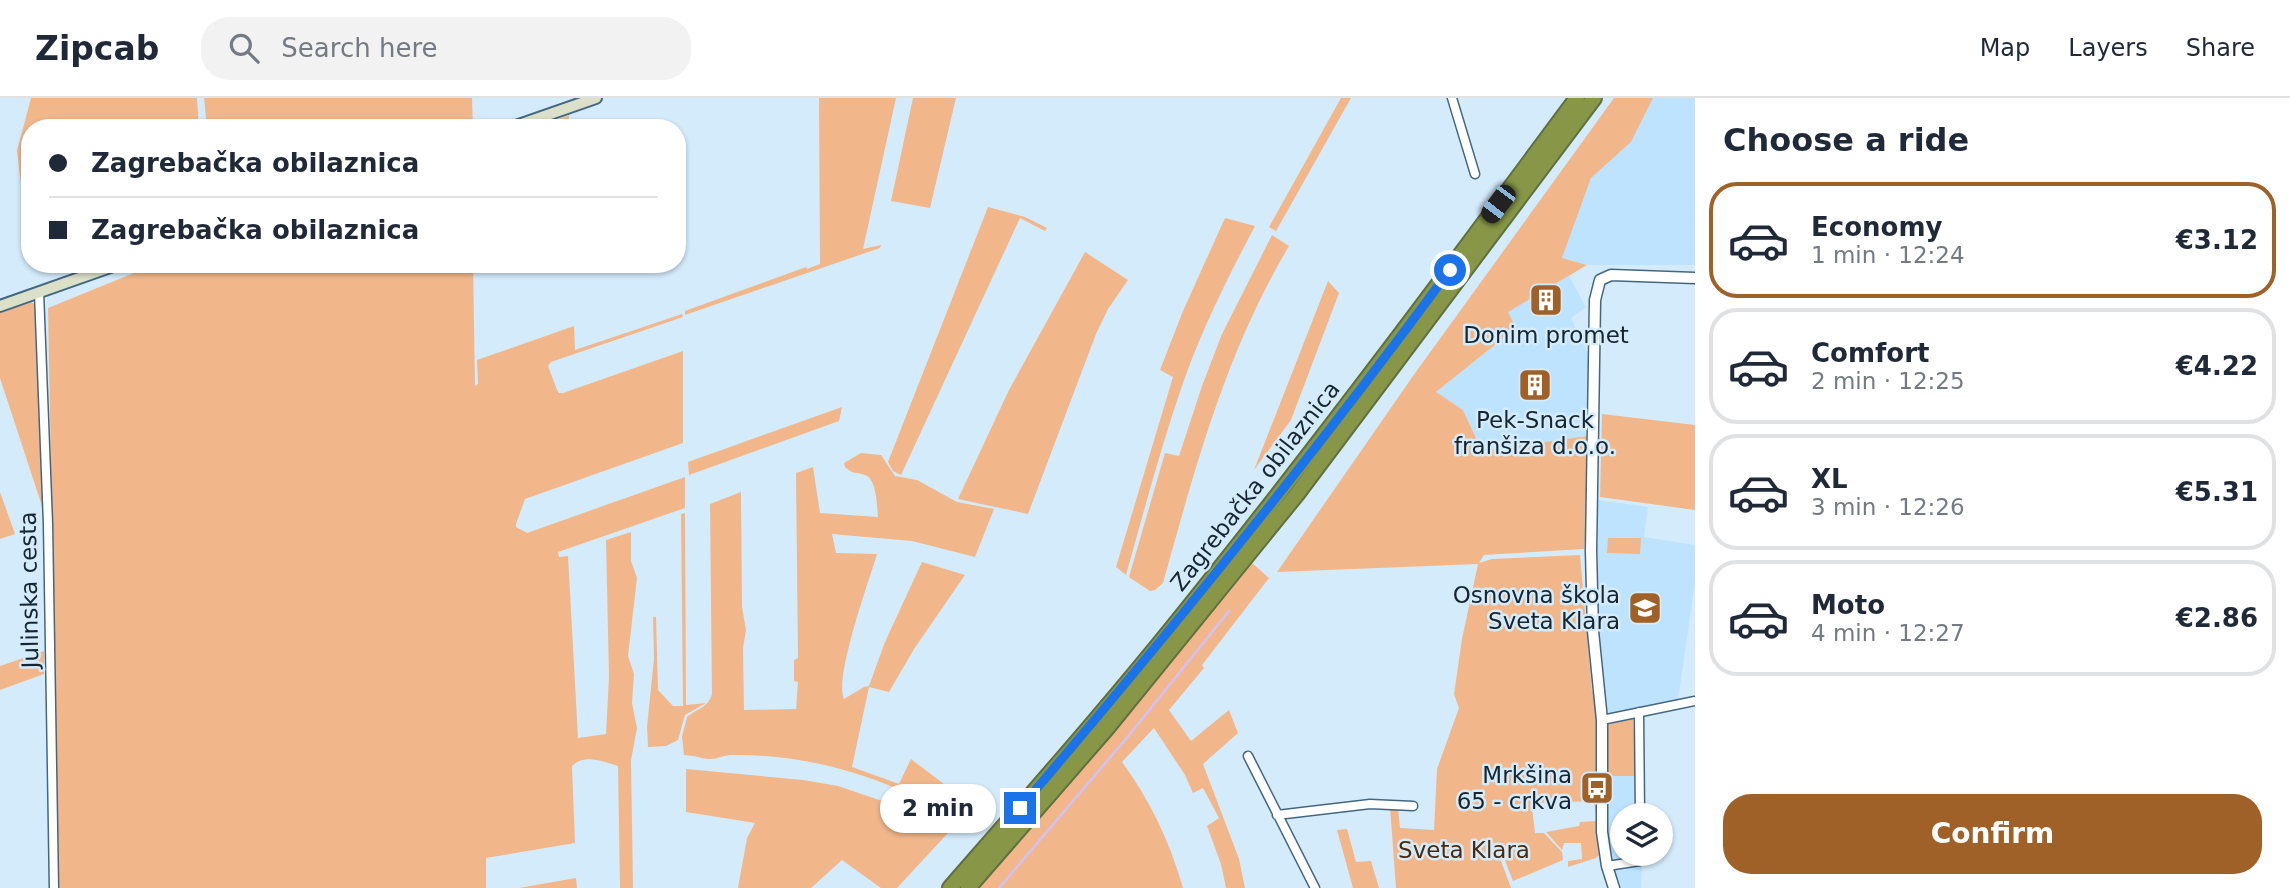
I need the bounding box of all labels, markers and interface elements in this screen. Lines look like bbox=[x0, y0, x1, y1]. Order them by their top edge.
search box bbox=[201, 17, 691, 80]
text: Zipcab bbox=[35, 29, 159, 68]
icon: search bbox=[225, 29, 263, 67]
text: Search here bbox=[281, 33, 438, 63]
text: Map bbox=[1980, 34, 2030, 62]
text: Layers bbox=[2068, 34, 2148, 62]
text: Share bbox=[2186, 34, 2255, 62]
text: Choose a ride bbox=[1723, 121, 1969, 159]
text: Zagrebačka obilaznica bbox=[91, 148, 419, 178]
car bbox=[1477, 181, 1520, 227]
icon: car bbox=[1727, 209, 1790, 272]
text: Economy bbox=[1811, 212, 1942, 242]
text: Zagrebačka obilaznica bbox=[91, 215, 419, 245]
text: €3.12 bbox=[2176, 225, 2258, 255]
text: 1 min · 12:24 bbox=[1811, 242, 1965, 268]
route start bbox=[1434, 254, 1466, 286]
building icon: Donim promet bbox=[1527, 281, 1565, 319]
place label: Donim promet bbox=[1463, 322, 1629, 348]
icon: car bbox=[1727, 335, 1790, 398]
text: Comfort bbox=[1811, 338, 1929, 368]
text: €4.22 bbox=[2176, 351, 2258, 381]
building icon: Pek-Snack franšiza d.o.o. bbox=[1516, 366, 1554, 404]
text: 2 min · 12:25 bbox=[1811, 368, 1965, 394]
street label: Zagrebačka obilaznica bbox=[1165, 376, 1345, 596]
place label: Pek-Snack franšiza d.o.o. bbox=[1454, 407, 1616, 459]
icon: car bbox=[1727, 461, 1790, 524]
text: XL bbox=[1811, 464, 1848, 494]
text: €5.31 bbox=[2176, 477, 2258, 507]
text: 3 min · 12:26 bbox=[1811, 494, 1965, 520]
street label: Julinska cesta bbox=[15, 511, 43, 671]
place label: Osnovna škola Sveta Klara bbox=[1453, 582, 1620, 634]
icon: car bbox=[1727, 587, 1790, 650]
school or university icon: Osnovna škola Sveta Klara bbox=[1626, 589, 1664, 627]
text: Moto bbox=[1811, 590, 1885, 620]
text: €2.86 bbox=[2176, 603, 2258, 633]
text: 4 min · 12:27 bbox=[1811, 620, 1965, 646]
place label: Mrkšina 65 - crkva bbox=[1457, 762, 1572, 814]
bus stop icon: Mrkšina 65 - crkva bbox=[1578, 769, 1616, 807]
callout: 2 min bbox=[880, 784, 996, 832]
route end bbox=[1004, 792, 1036, 824]
button: Confirm bbox=[1723, 794, 2262, 874]
text: 2 min bbox=[902, 795, 974, 821]
map controls bbox=[1610, 803, 1673, 866]
button: layers bbox=[1610, 803, 1673, 866]
park label: Sveta Klara bbox=[1398, 837, 1530, 863]

